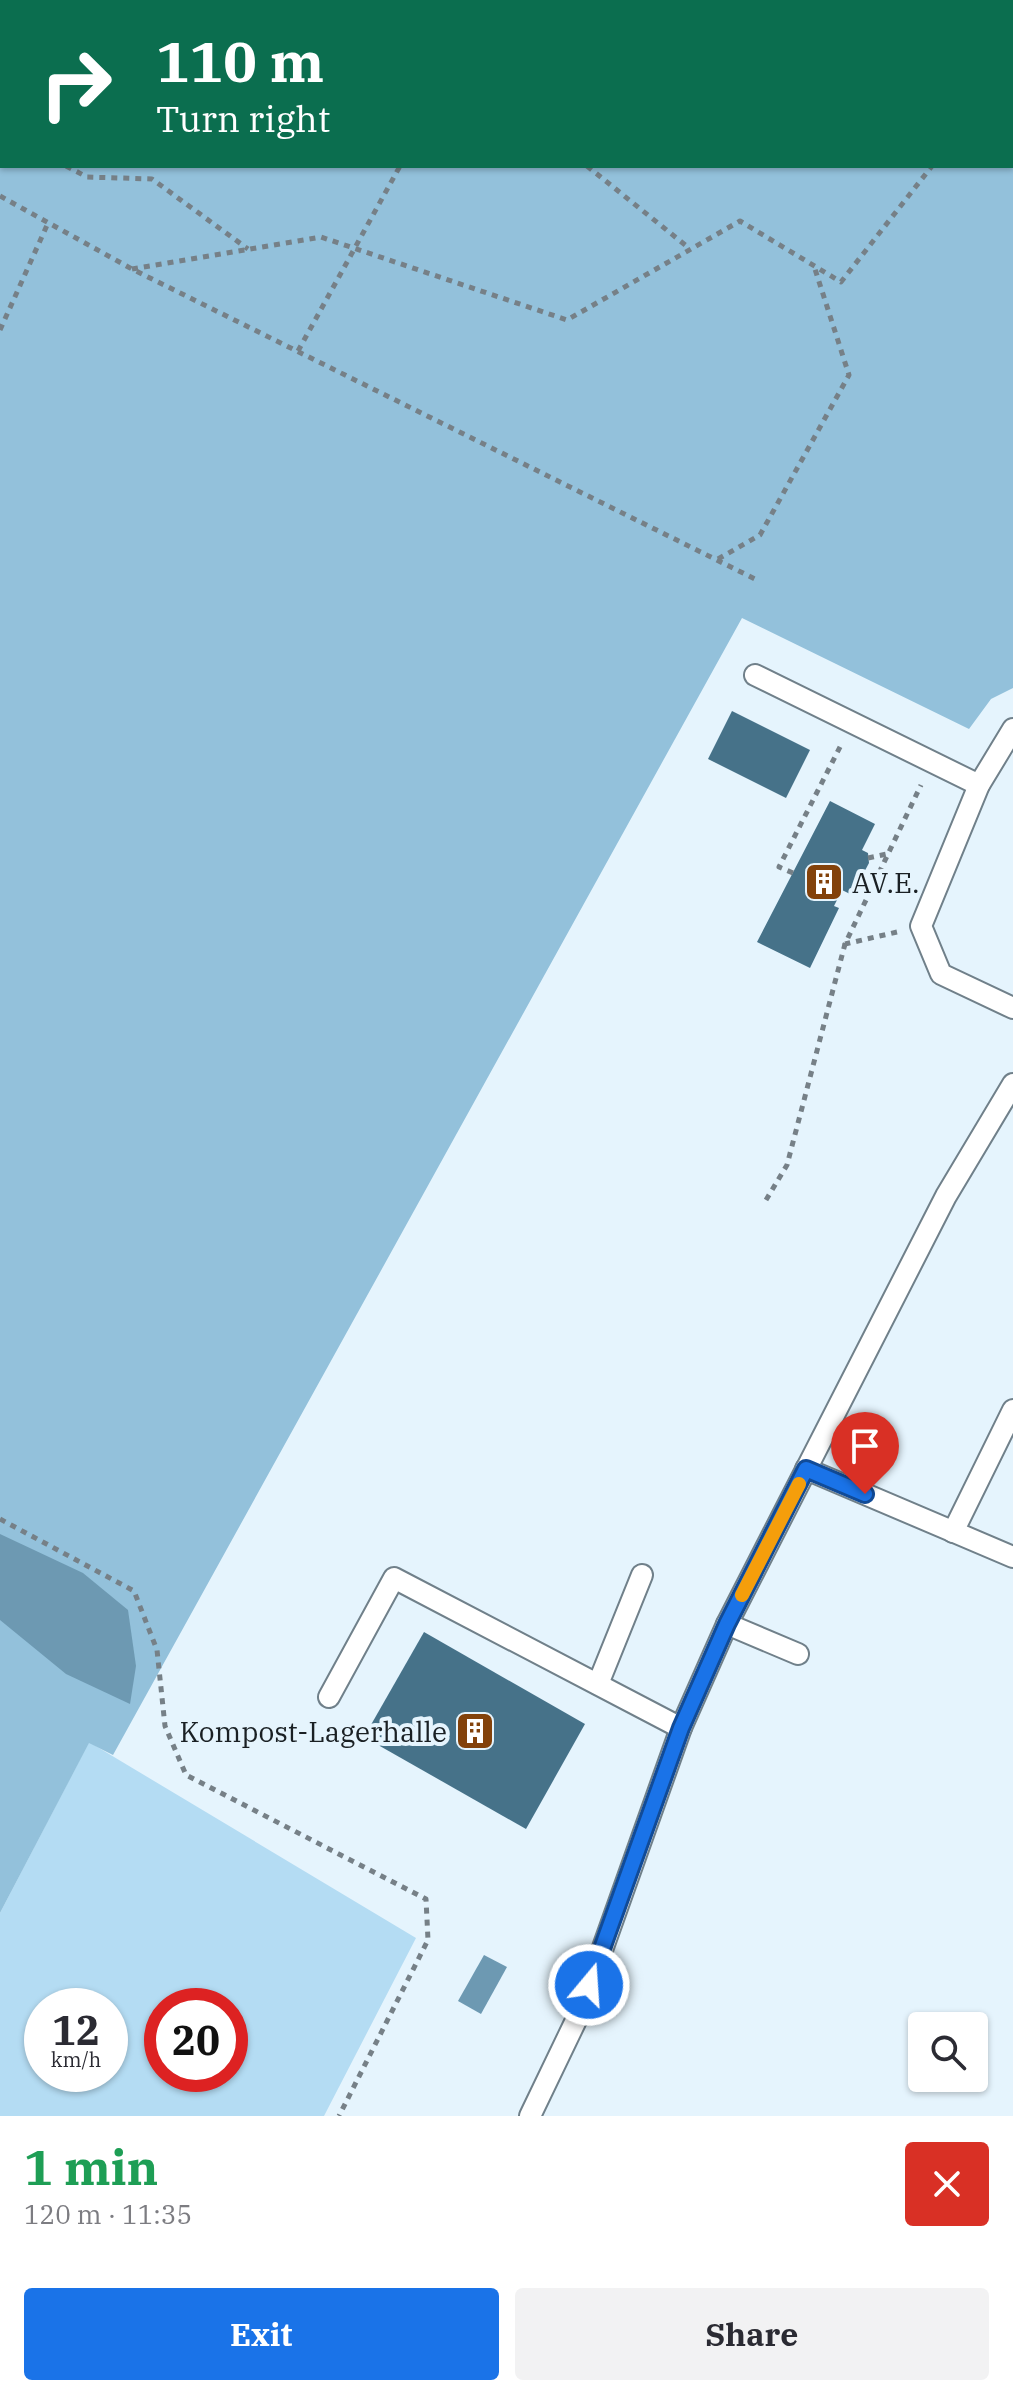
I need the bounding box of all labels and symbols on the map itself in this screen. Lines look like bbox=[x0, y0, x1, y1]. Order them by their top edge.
building icon: AV.E. bbox=[803, 861, 845, 903]
place label: AV.E. bbox=[852, 864, 919, 901]
pin bbox=[831, 1412, 899, 1494]
building icon: Kompost-Lagerhalle bbox=[454, 1710, 496, 1752]
place label: Kompost-Lagerhalle bbox=[180, 1713, 447, 1750]
position arrow bbox=[547, 1943, 631, 2027]
speed limit sign: 20 bbox=[144, 1988, 248, 2092]

